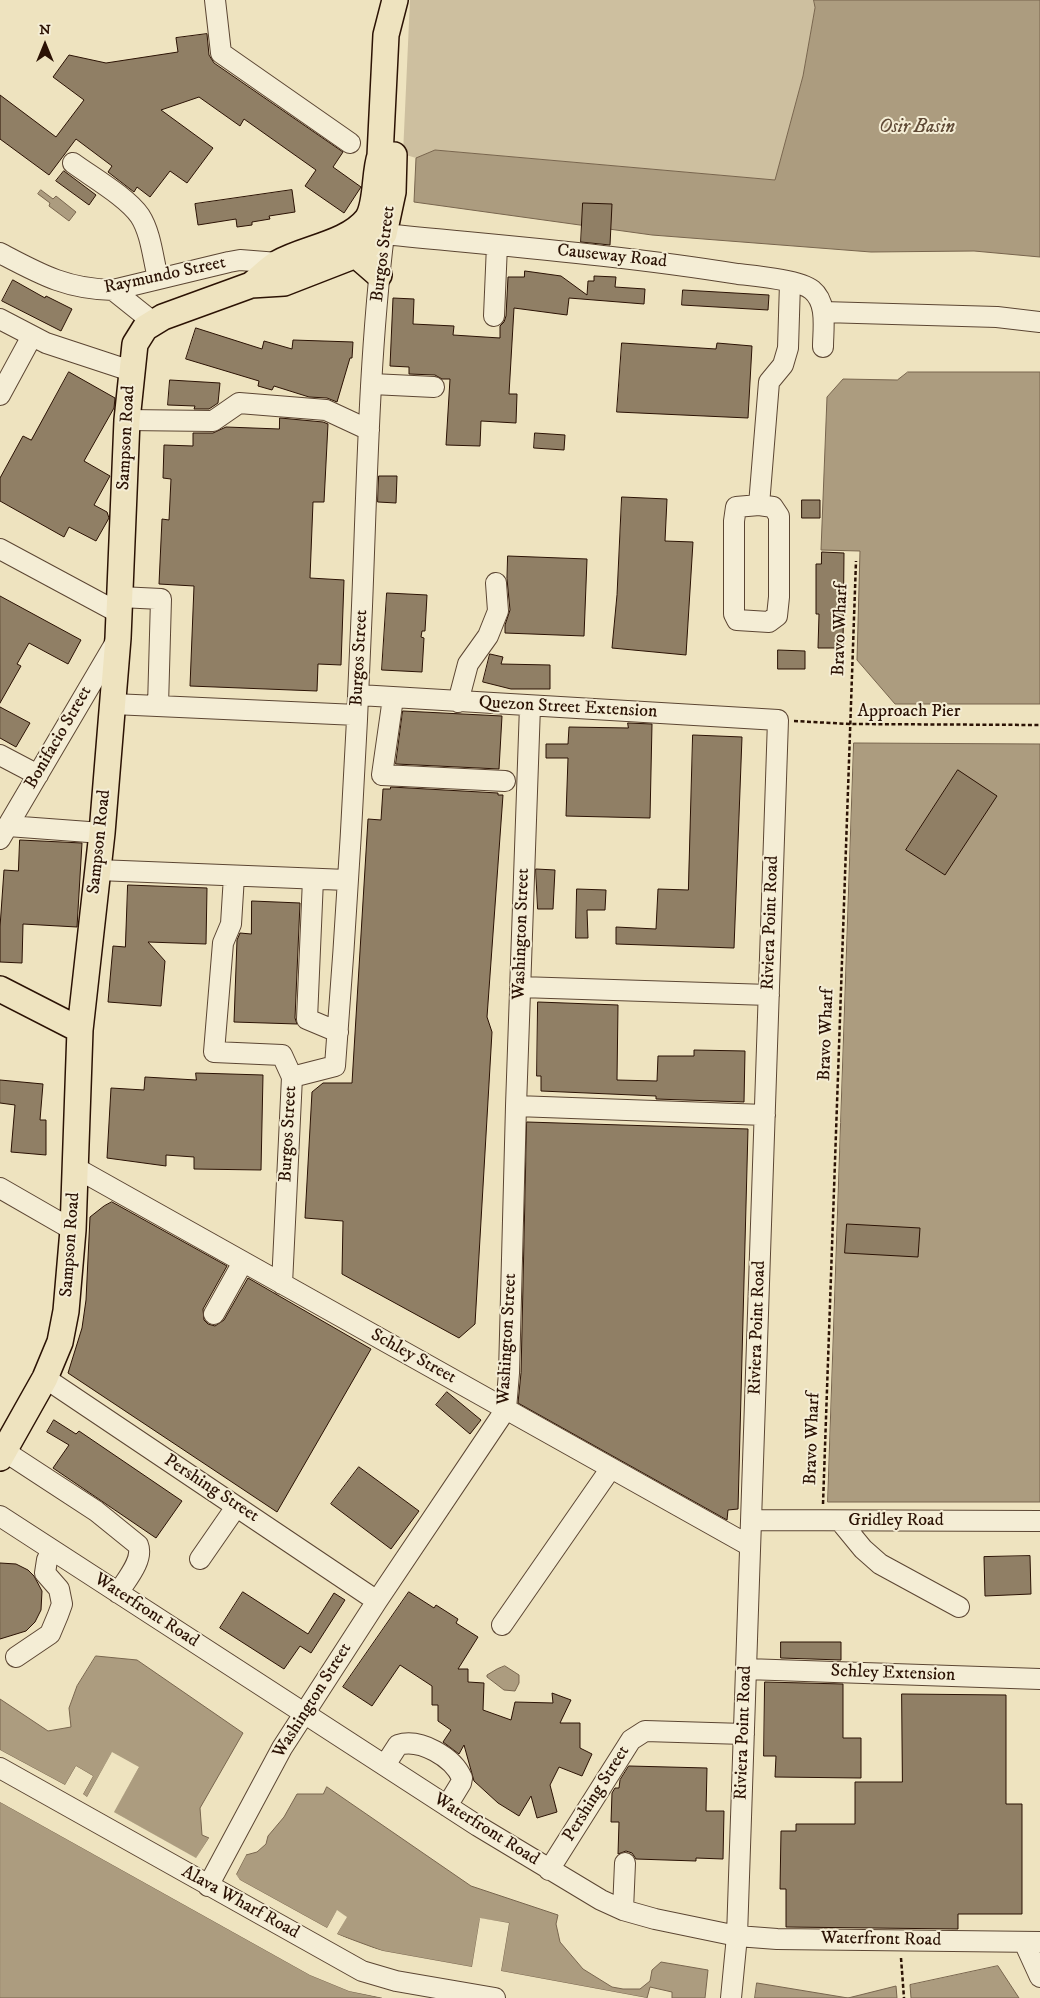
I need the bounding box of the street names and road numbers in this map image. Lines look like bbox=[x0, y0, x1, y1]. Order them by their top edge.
street label: Burgos Street bbox=[367, 205, 401, 303]
street label: Causeway Road bbox=[556, 240, 668, 274]
street label: Raymundo Street bbox=[102, 253, 228, 299]
street label: Sampson Road bbox=[113, 385, 141, 491]
street label: Bravo Wharf bbox=[829, 583, 853, 677]
street label: Burgos Street bbox=[347, 609, 373, 707]
street label: Bonifacio Street bbox=[21, 683, 97, 793]
street label: Quezon Street Extension bbox=[478, 693, 658, 723]
street label: Approach Pier bbox=[858, 701, 960, 723]
street label: Sampson Road bbox=[84, 789, 116, 895]
street label: Riviera Point Road bbox=[758, 855, 784, 991]
street label: Washington Street bbox=[509, 868, 535, 1000]
street label: Bravo Wharf bbox=[815, 988, 839, 1082]
street label: Burgos Street bbox=[276, 1085, 302, 1183]
street label: Sampson Road bbox=[57, 1192, 85, 1298]
street label: Riviera Point Road bbox=[745, 1260, 771, 1396]
street label: Washington Street bbox=[494, 1273, 522, 1405]
street label: Schley Street bbox=[366, 1325, 460, 1389]
street label: Bravo Wharf bbox=[801, 1392, 825, 1486]
street label: Pershing Street bbox=[159, 1450, 263, 1528]
street label: Gridley Road bbox=[848, 1510, 944, 1532]
street label: Waterfront Road bbox=[90, 1569, 202, 1653]
street label: Washington Street bbox=[269, 1639, 357, 1763]
street label: Schley Extension bbox=[830, 1661, 956, 1687]
street label: Riviera Point Road bbox=[731, 1665, 757, 1801]
street label: Pershing Street bbox=[559, 1742, 635, 1846]
street label: Waterfront Road bbox=[429, 1789, 543, 1871]
street label: Alava Wharf Road bbox=[177, 1862, 303, 1944]
street label: Waterfront Road bbox=[821, 1928, 941, 1952]

